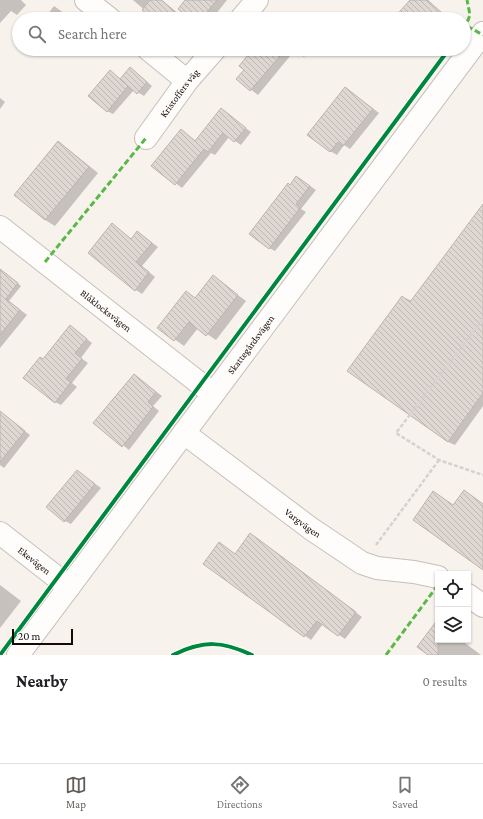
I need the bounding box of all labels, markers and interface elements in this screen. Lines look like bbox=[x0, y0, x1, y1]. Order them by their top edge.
search box bbox=[12, 12, 471, 56]
icon: search bbox=[26, 23, 48, 45]
text: Search here bbox=[58, 26, 127, 42]
street label: Kristoffers väg bbox=[158, 67, 201, 119]
street label: Blåklocksvägen bbox=[78, 287, 134, 334]
street label: Skattegårdsvägen bbox=[225, 312, 277, 376]
street label: Vargvägen bbox=[283, 506, 323, 540]
street label: Ekevägen bbox=[16, 544, 53, 577]
map controls bbox=[435, 571, 471, 643]
button: locate bbox=[435, 571, 471, 607]
button: layers bbox=[435, 607, 471, 643]
scale bar bbox=[12, 627, 73, 646]
text: 20 m bbox=[18, 630, 40, 642]
text: Nearby bbox=[16, 672, 68, 691]
text: 0 results bbox=[422, 674, 467, 689]
tab: Map bbox=[65, 774, 87, 810]
tab: Directions bbox=[217, 774, 262, 810]
tab: Saved bbox=[392, 774, 418, 810]

